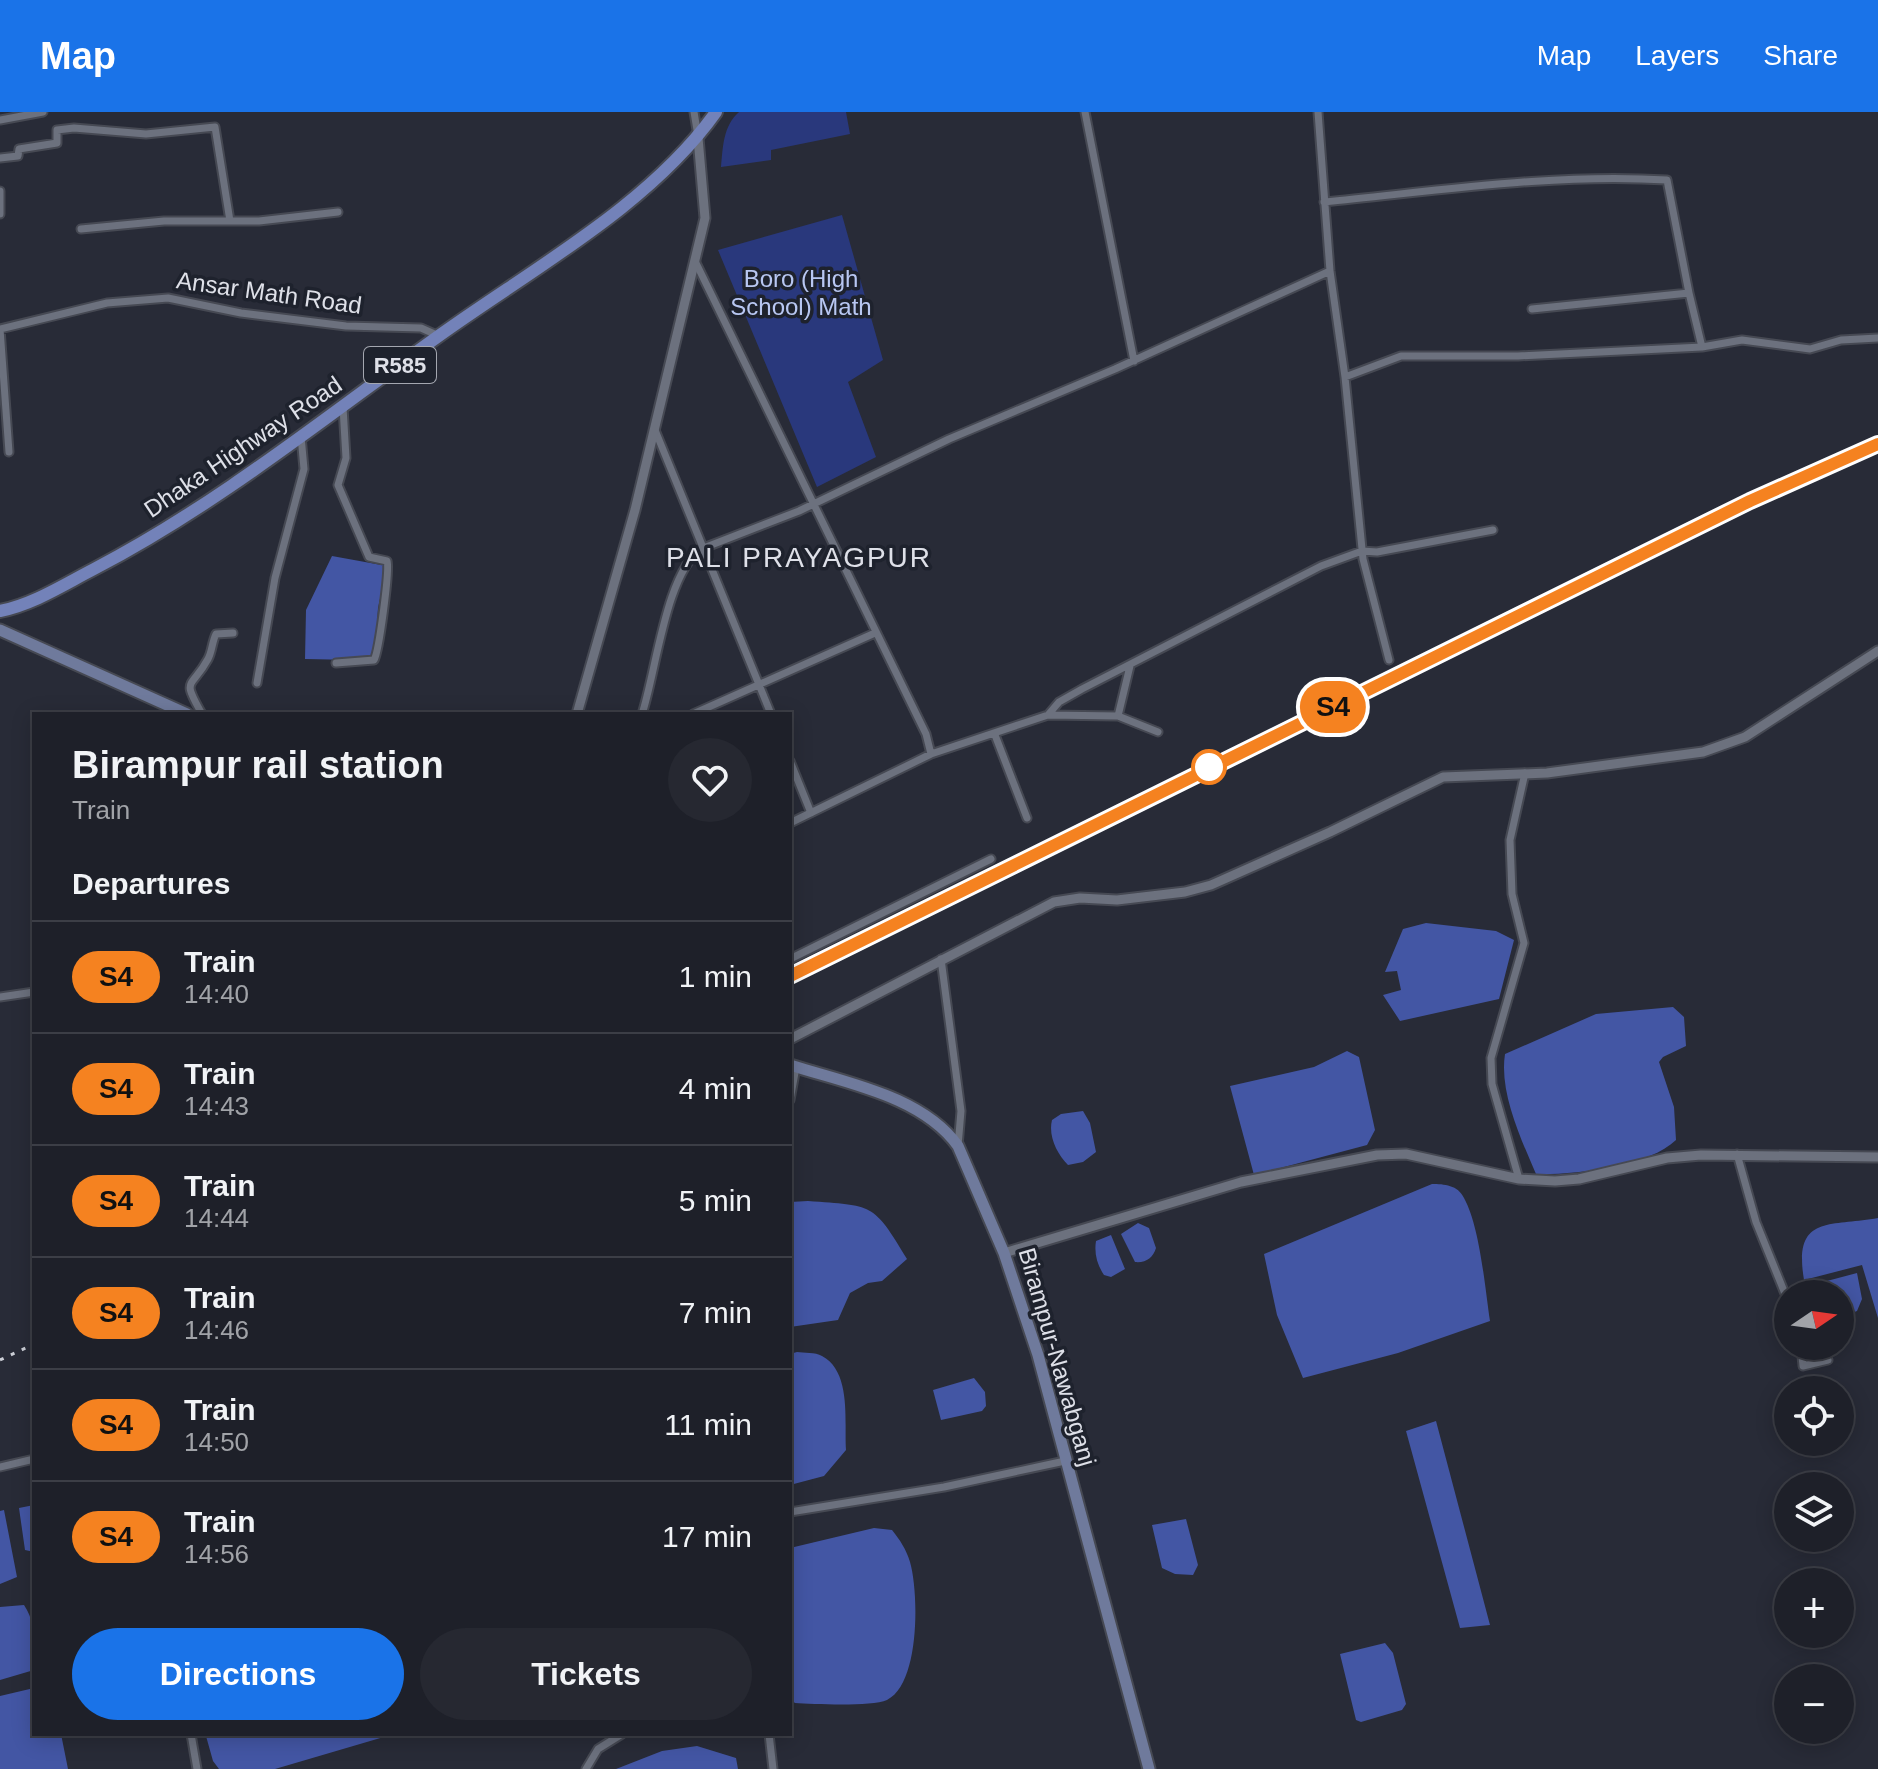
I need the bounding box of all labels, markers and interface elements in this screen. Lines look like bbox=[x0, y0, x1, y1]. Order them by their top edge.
text: Map bbox=[40, 35, 116, 77]
text: Map bbox=[1537, 40, 1591, 71]
text: Layers bbox=[1635, 40, 1719, 71]
text: Share bbox=[1763, 40, 1838, 71]
park label: Boro (High School) Math bbox=[730, 265, 872, 320]
street label: Ansar Math Road bbox=[175, 266, 363, 319]
road number: R585 bbox=[364, 347, 436, 383]
street label: Dhaka Highway Road bbox=[139, 370, 346, 523]
district label: PALI PRAYAGPUR bbox=[666, 542, 932, 573]
line badge: S4 bbox=[1297, 681, 1369, 733]
text: S4 bbox=[1316, 691, 1350, 722]
button: heart bbox=[668, 738, 752, 822]
text: Birampur rail station bbox=[72, 744, 444, 786]
unlabelled marker bbox=[1192, 750, 1226, 784]
text: Train bbox=[72, 795, 130, 825]
text: Departures bbox=[72, 867, 230, 900]
text: Train bbox=[184, 945, 256, 978]
text: 1 min bbox=[679, 960, 752, 993]
text: S4 bbox=[99, 961, 133, 992]
text: 14:40 bbox=[184, 979, 249, 1009]
text: Train bbox=[184, 1057, 256, 1090]
text: 4 min bbox=[679, 1072, 752, 1105]
text: S4 bbox=[99, 1073, 133, 1104]
text: 14:43 bbox=[184, 1091, 249, 1121]
text: Train bbox=[184, 1169, 256, 1202]
text: 5 min bbox=[679, 1184, 752, 1217]
text: S4 bbox=[99, 1185, 133, 1216]
text: 14:44 bbox=[184, 1203, 249, 1233]
street label: Birampur-Nawabganj bbox=[1013, 1245, 1102, 1469]
north arrow bbox=[1774, 1280, 1854, 1360]
map controls bbox=[1774, 1280, 1854, 1744]
text: Train bbox=[184, 1281, 256, 1314]
text: 7 min bbox=[679, 1296, 752, 1329]
text: S4 bbox=[99, 1297, 133, 1328]
text: 14:46 bbox=[184, 1315, 249, 1345]
button: locate bbox=[1774, 1376, 1854, 1456]
text: Train bbox=[184, 1393, 256, 1426]
text: 11 min bbox=[664, 1408, 752, 1441]
text: S4 bbox=[99, 1409, 133, 1440]
text: 14:50 bbox=[184, 1427, 249, 1457]
button: layers bbox=[1774, 1472, 1854, 1552]
text: Train bbox=[184, 1505, 256, 1538]
text: 17 min bbox=[662, 1520, 752, 1553]
text: S4 bbox=[99, 1521, 133, 1552]
text: 14:56 bbox=[184, 1539, 249, 1569]
button: + bbox=[1774, 1568, 1854, 1648]
button: Directions bbox=[72, 1628, 404, 1720]
button: Tickets bbox=[420, 1628, 752, 1720]
button: − bbox=[1774, 1664, 1854, 1744]

